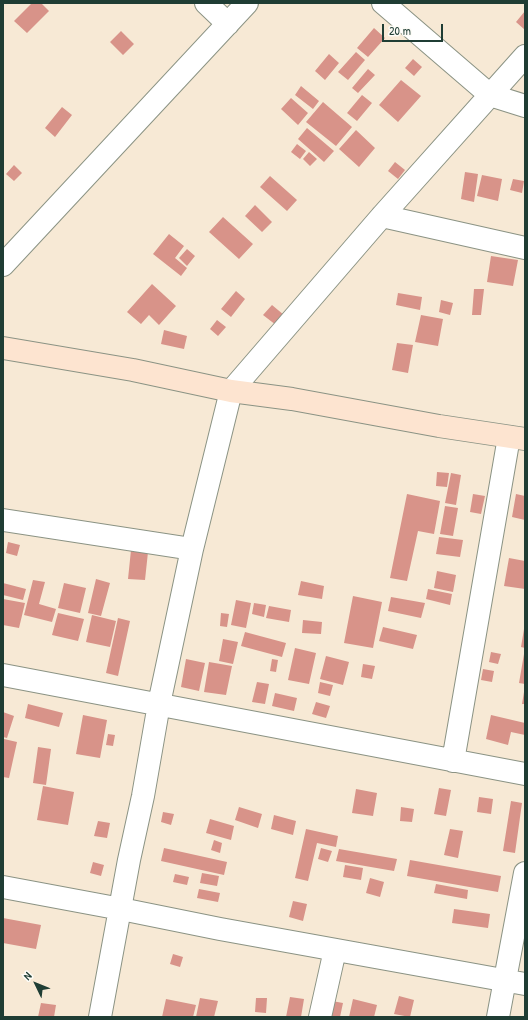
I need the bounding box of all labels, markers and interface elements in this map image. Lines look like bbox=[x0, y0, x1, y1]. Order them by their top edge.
scale bar bbox=[384, 16, 445, 42]
text: 20 m bbox=[389, 22, 411, 39]
north arrow bbox=[16, 964, 56, 1004]
text: N bbox=[20, 969, 34, 983]

